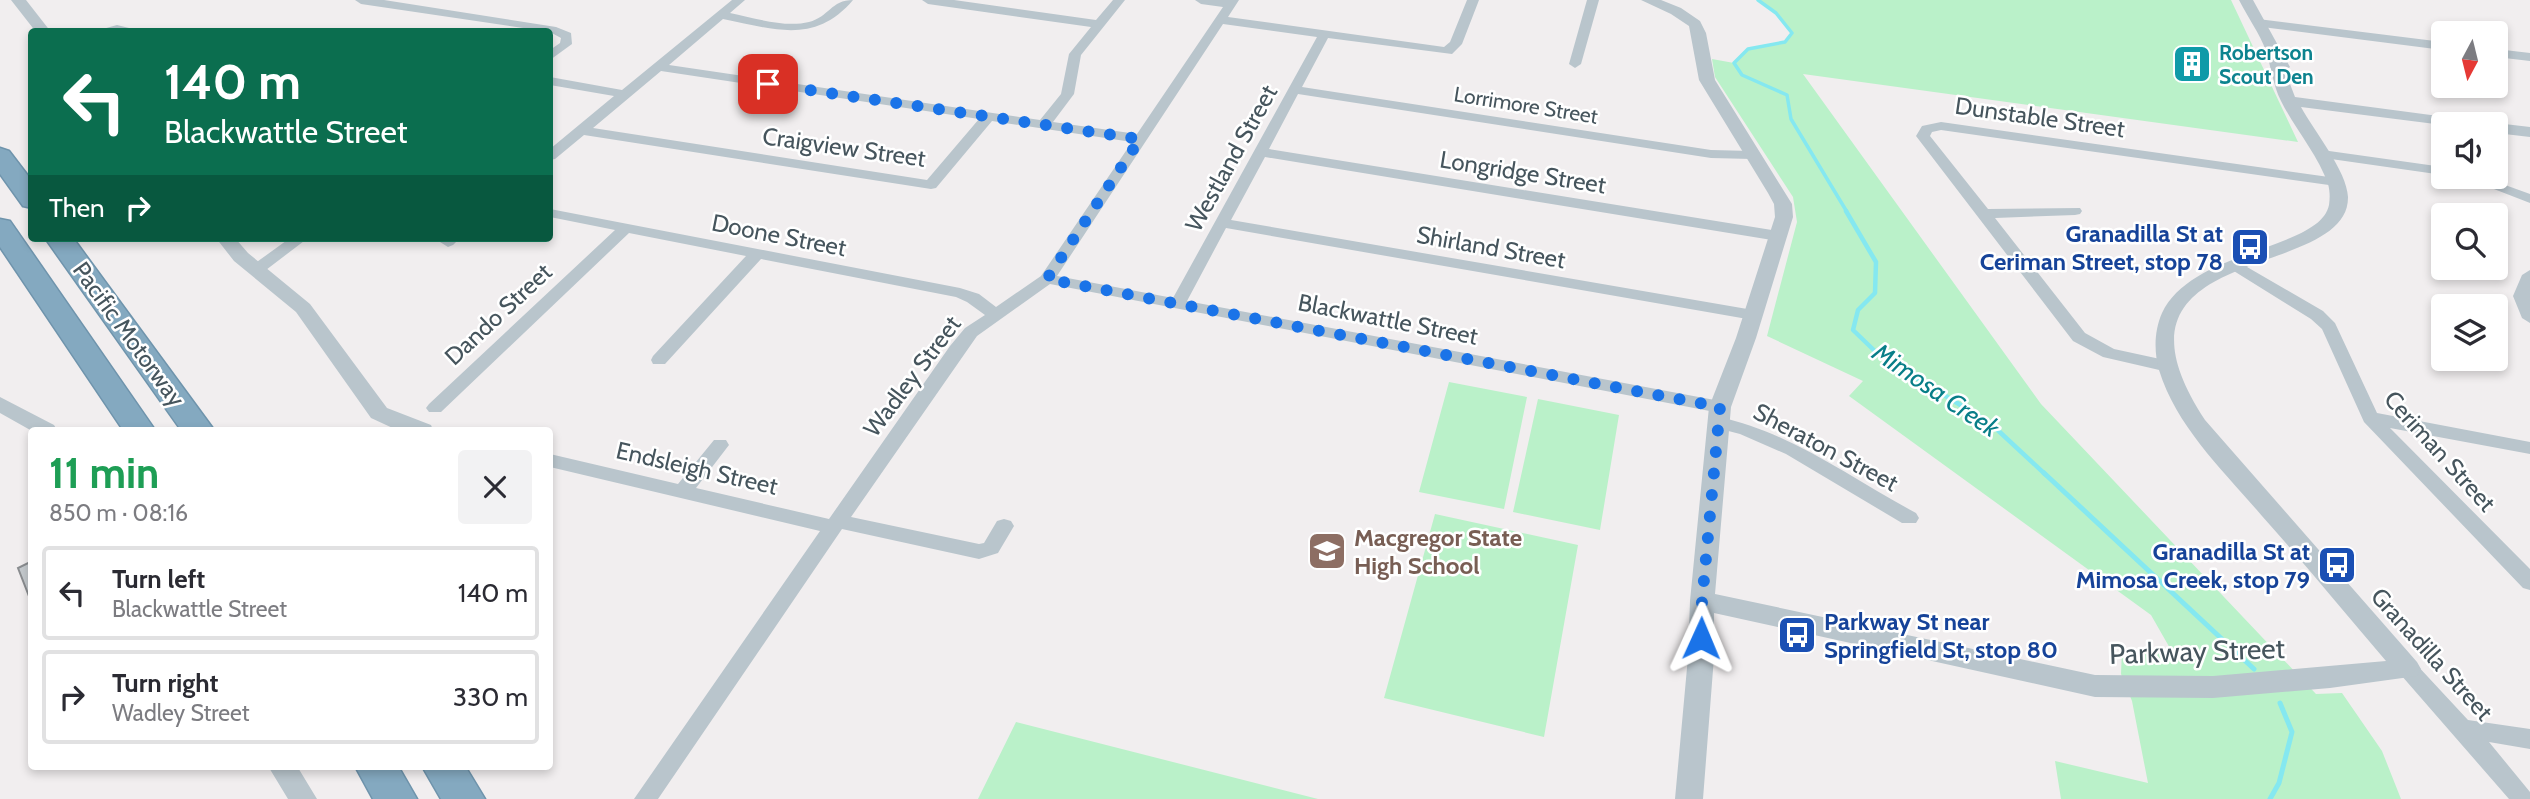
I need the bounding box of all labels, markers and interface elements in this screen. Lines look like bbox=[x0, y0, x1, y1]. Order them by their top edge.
north arrow bbox=[2431, 21, 2508, 98]
map controls bbox=[2431, 21, 2508, 371]
place label: Robertson Scout Den bbox=[2219, 40, 2314, 89]
building icon: Robertson Scout Den bbox=[2171, 43, 2213, 85]
text: 140 m bbox=[164, 52, 301, 111]
pin bbox=[738, 54, 798, 114]
icon: left bbox=[49, 56, 140, 147]
icon: arrive bbox=[749, 65, 787, 103]
street label: Westland Street bbox=[1179, 80, 1283, 236]
street label: Lorrimore Street bbox=[1452, 81, 1600, 129]
street label: Dunstable Street bbox=[1953, 91, 2127, 143]
text: Blackwattle Street bbox=[164, 112, 408, 151]
button: sound bbox=[2431, 112, 2508, 189]
street label: Craigview Street bbox=[761, 121, 927, 173]
street label: Longridge Street bbox=[1438, 145, 1608, 199]
icon: right bbox=[119, 189, 157, 227]
text: Then bbox=[49, 192, 105, 224]
button: search bbox=[2431, 203, 2508, 280]
street label: Doone Street bbox=[709, 208, 849, 262]
place label: Granadilla St at Ceriman Street, stop 78 bbox=[1980, 219, 2223, 276]
street label: Shirland Street bbox=[1414, 220, 1568, 274]
bus stop icon: Granadilla St at Ceriman Street, stop 78 bbox=[2229, 226, 2271, 268]
street label: Pacific Motorway bbox=[67, 256, 191, 412]
street label: Dando Street bbox=[438, 257, 558, 371]
street label: Blackwattle Street bbox=[1296, 287, 1480, 351]
button: layers bbox=[2431, 294, 2508, 371]
street label: Wadley Street bbox=[857, 310, 967, 442]
water label: Mimosa Creek bbox=[1866, 335, 2006, 445]
street label: Ceriman Street bbox=[2378, 385, 2502, 517]
street label: Sheraton Street bbox=[1749, 397, 1903, 497]
street label: Endsleigh Street bbox=[613, 435, 781, 501]
text: 11 min bbox=[49, 447, 159, 499]
button: close bbox=[458, 450, 532, 524]
text: 850 m · 08:16 bbox=[49, 499, 188, 527]
place label: Macgregor State High School bbox=[1354, 523, 1522, 580]
school or university icon: Macgregor State High School bbox=[1306, 530, 1348, 572]
place label: Granadilla St at Mimosa Creek, stop 79 bbox=[2076, 537, 2310, 594]
bus stop icon: Granadilla St at Mimosa Creek, stop 79 bbox=[2316, 544, 2358, 586]
text: Turn left bbox=[112, 563, 205, 595]
icon: left bbox=[53, 574, 91, 612]
text: 140 m bbox=[458, 577, 528, 609]
street label: Granadilla Street bbox=[2365, 582, 2499, 726]
text: Blackwattle Street bbox=[112, 595, 287, 623]
position arrow bbox=[1664, 601, 1738, 675]
place label: Parkway St near Springfield St, stop 80 bbox=[1824, 607, 2058, 664]
bus stop icon: Parkway St near Springfield St, stop 80 bbox=[1776, 614, 1818, 656]
street label: Parkway Street bbox=[2108, 631, 2286, 671]
text: Turn right bbox=[112, 667, 218, 699]
icon: right bbox=[53, 678, 91, 716]
text: 330 m bbox=[453, 681, 528, 713]
text: Wadley Street bbox=[112, 699, 250, 727]

